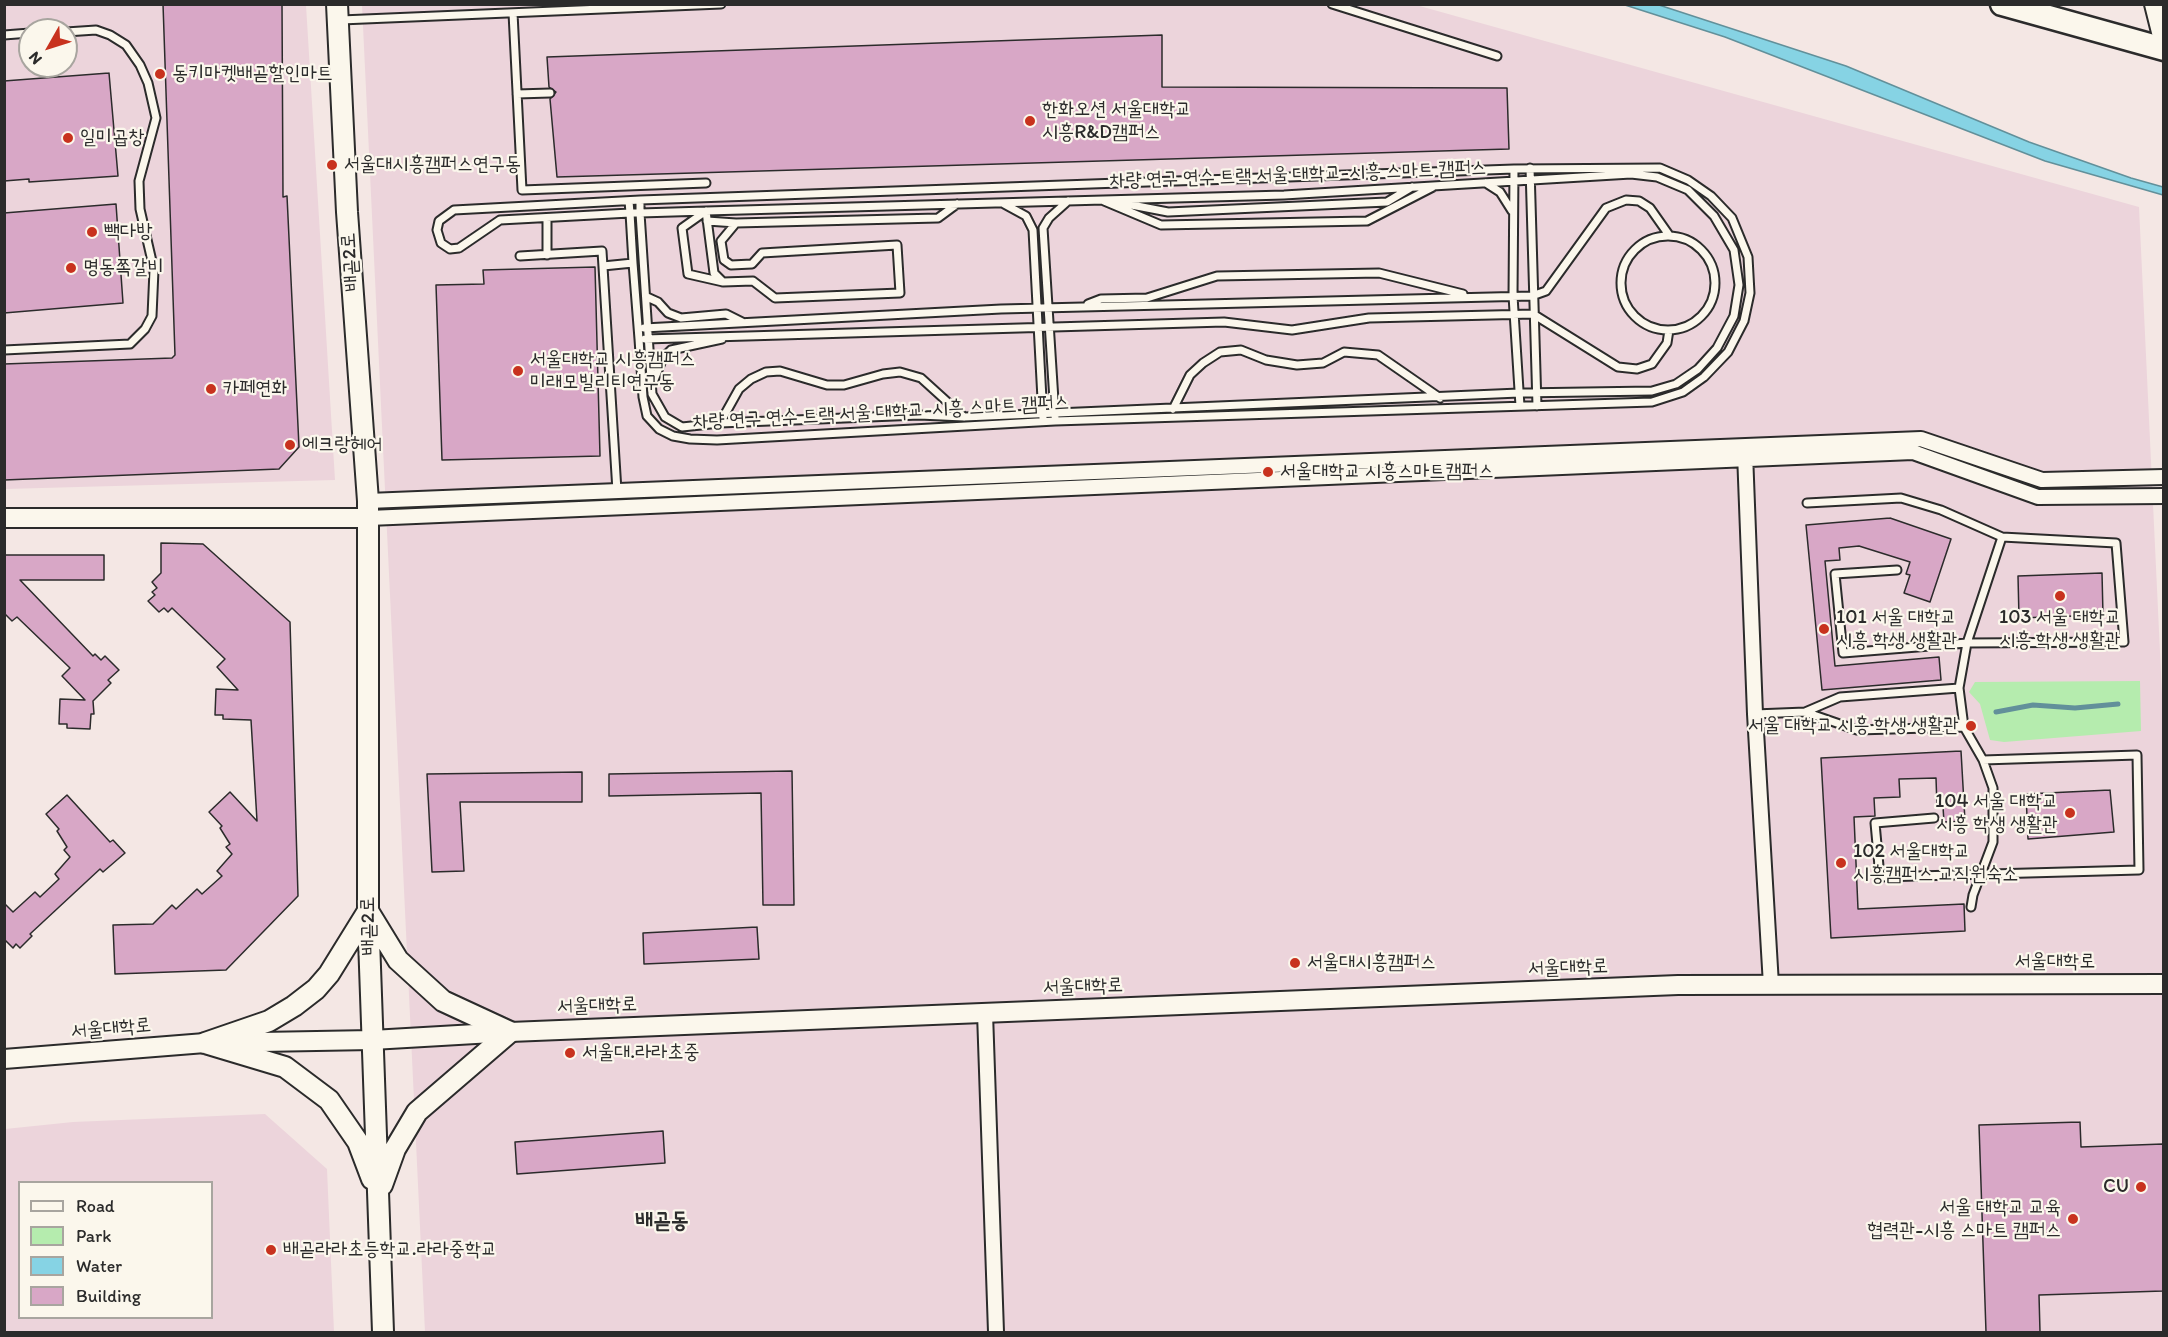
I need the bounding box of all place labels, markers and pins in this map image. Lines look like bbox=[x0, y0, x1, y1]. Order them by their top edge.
place label: 동키마켓배곧할인마트 bbox=[172, 62, 333, 86]
marker: 동키마켓배곧할인마트 bbox=[153, 67, 167, 81]
place label: 한화오션 서울대학교 시흥R&D캠퍼스 bbox=[1042, 98, 1191, 145]
marker: 한화오션 서울대학교 시흥R&D캠퍼스 bbox=[1023, 114, 1037, 128]
place label: 일미곱창 bbox=[80, 126, 144, 150]
marker: 일미곱창 bbox=[61, 131, 75, 145]
place label: 서울대시흥캠퍼스연구동 bbox=[344, 153, 521, 177]
marker: 서울대시흥캠퍼스연구동 bbox=[325, 158, 339, 172]
place label: 빽다방 bbox=[104, 220, 152, 244]
marker: 빽다방 bbox=[85, 225, 99, 239]
place label: 명동쪽갈비 bbox=[83, 256, 163, 280]
marker: 명동쪽갈비 bbox=[64, 261, 78, 275]
place label: 서울대학교 시흥캠퍼스 미래모빌리티연구동 bbox=[530, 348, 695, 395]
marker: 서울대학교 시흥캠퍼스 미래모빌리티연구동 bbox=[511, 364, 525, 378]
place label: 카페연화 bbox=[223, 377, 287, 401]
marker: 카페연화 bbox=[204, 382, 218, 396]
place label: 에크랑헤어 bbox=[302, 433, 382, 457]
marker: 에크랑헤어 bbox=[283, 438, 297, 452]
place label: 서울대학교 시흥스마트캠퍼스 bbox=[1280, 460, 1494, 484]
marker: 서울대학교 시흥스마트캠퍼스 bbox=[1261, 465, 1275, 479]
marker: 103 서울 대학교 시흥 학생 생활관 bbox=[2053, 589, 2067, 603]
place label: 101 서울 대학교 시흥 학생 생활관 bbox=[1836, 606, 1958, 653]
place label: 103 서울 대학교 시흥 학생 생활관 bbox=[1999, 606, 2121, 653]
marker: 101 서울 대학교 시흥 학생 생활관 bbox=[1817, 622, 1831, 636]
place label: 서울 대학교 시흥 학생 생활관 bbox=[1748, 714, 1959, 738]
marker: 서울 대학교 시흥 학생 생활관 bbox=[1964, 719, 1978, 733]
place label: 104 서울 대학교 시흥 학생 생활관 bbox=[1935, 790, 2058, 837]
marker: 104 서울 대학교 시흥 학생 생활관 bbox=[2063, 806, 2077, 820]
place label: 102 서울대학교 시흥캠퍼스 교직원숙소 bbox=[1853, 840, 2018, 887]
marker: 102 서울대학교 시흥캠퍼스 교직원숙소 bbox=[1834, 856, 1848, 870]
place label: 서울대시흥캠퍼스 bbox=[1307, 951, 1436, 975]
marker: 서울대시흥캠퍼스 bbox=[1288, 956, 1302, 970]
place label: 서울대.라라초중 bbox=[582, 1041, 700, 1065]
marker: 서울대.라라초중 bbox=[563, 1046, 577, 1060]
place label: CU bbox=[2103, 1175, 2129, 1199]
marker: CU bbox=[2134, 1180, 2148, 1194]
place label: 서울 대학교 교육 협력관-시흥 스마트 캠퍼스 bbox=[1867, 1196, 2061, 1243]
marker: 서울 대학교 교육 협력관-시흥 스마트 캠퍼스 bbox=[2066, 1212, 2080, 1226]
place label: 배곧라라초등학교.라라중학교 bbox=[283, 1238, 497, 1262]
marker: 배곧라라초등학교.라라중학교 bbox=[264, 1243, 278, 1257]

